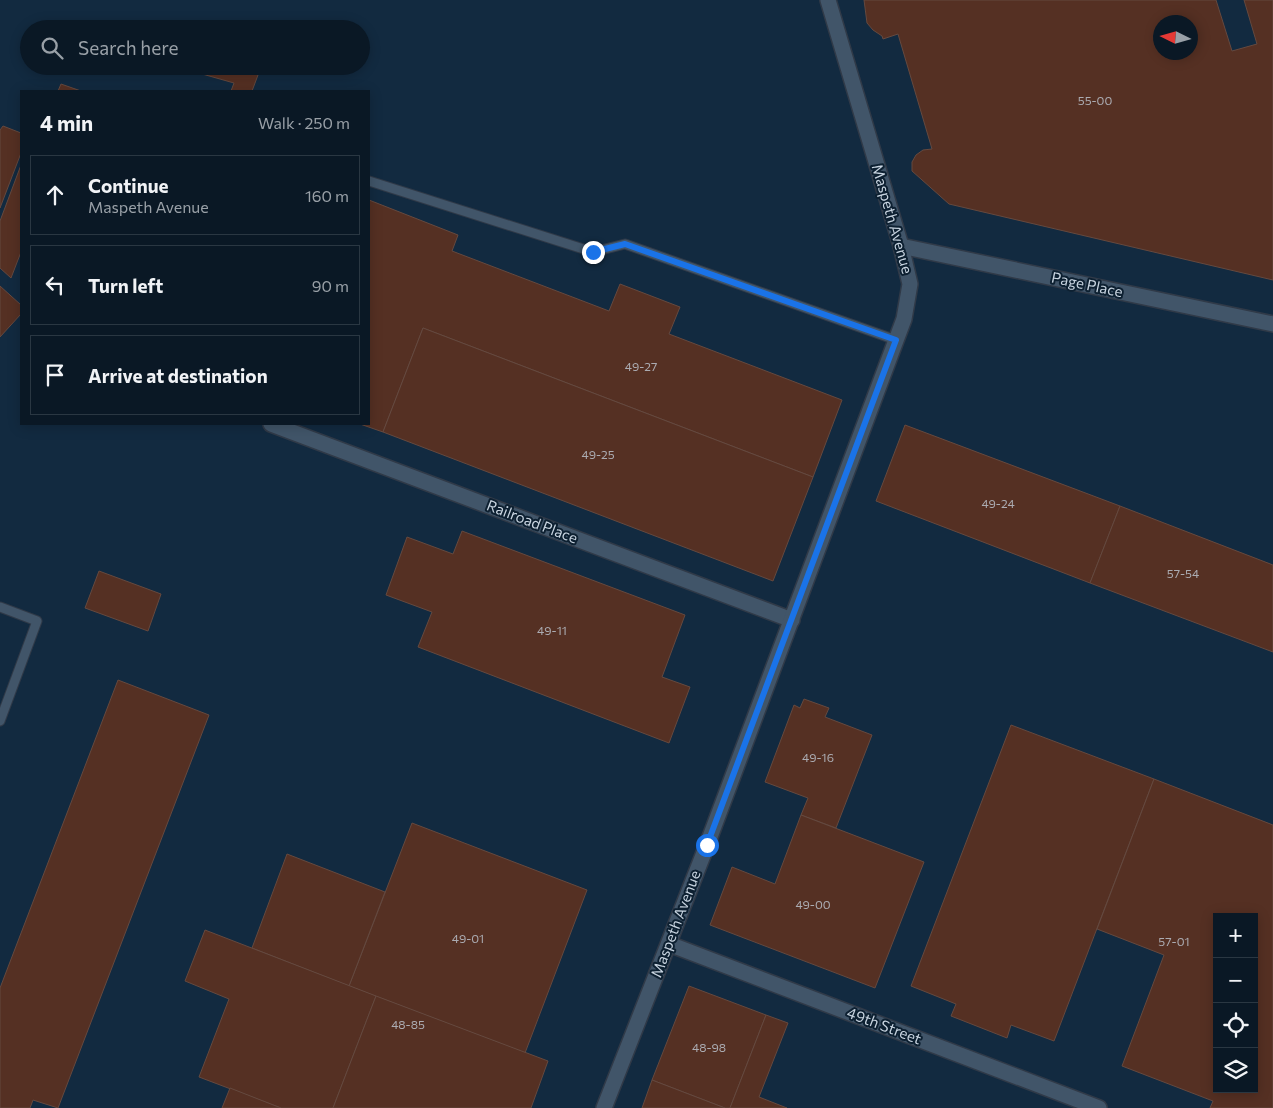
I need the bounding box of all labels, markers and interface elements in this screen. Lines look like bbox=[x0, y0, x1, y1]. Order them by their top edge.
north arrow bbox=[1153, 15, 1198, 60]
search box bbox=[20, 20, 370, 75]
icon: search bbox=[38, 34, 66, 62]
text: Search here bbox=[78, 36, 178, 59]
house number: 55-00 bbox=[1078, 93, 1112, 107]
text: 4 min bbox=[40, 110, 93, 135]
text: Walk · 250 m bbox=[258, 113, 350, 132]
street label: Maspeth Avenue bbox=[869, 162, 917, 276]
text: Continue bbox=[88, 174, 168, 197]
icon: ahead bbox=[41, 181, 69, 209]
text: 160 m bbox=[305, 186, 349, 205]
text: Maspeth Avenue bbox=[88, 197, 209, 216]
route end bbox=[582, 241, 605, 264]
street label: Page Place bbox=[1050, 268, 1125, 300]
icon: left bbox=[41, 271, 69, 299]
text: Turn left bbox=[88, 274, 163, 297]
text: 90 m bbox=[312, 276, 349, 295]
house number: 49-27 bbox=[625, 359, 657, 373]
icon: arrive bbox=[41, 361, 69, 389]
text: Arrive at destination bbox=[88, 364, 268, 387]
house number: 49-25 bbox=[581, 447, 615, 461]
street label: Railroad Place bbox=[484, 495, 580, 547]
house number: 49-24 bbox=[981, 496, 1015, 510]
house number: 57-54 bbox=[1167, 566, 1199, 580]
house number: 49-11 bbox=[537, 623, 567, 637]
house number: 49-16 bbox=[802, 750, 834, 764]
route start bbox=[696, 834, 719, 857]
street label: Maspeth Avenue bbox=[646, 868, 704, 980]
house number: 49-00 bbox=[795, 897, 831, 911]
map controls bbox=[1213, 913, 1258, 1093]
button: + bbox=[1213, 913, 1258, 958]
house number: 49-01 bbox=[452, 931, 484, 945]
house number: 57-01 bbox=[1158, 934, 1190, 948]
button: − bbox=[1213, 958, 1258, 1003]
street label: 49th Street bbox=[845, 1003, 924, 1047]
button: locate bbox=[1213, 1003, 1258, 1048]
house number: 48-85 bbox=[391, 1017, 425, 1031]
house number: 48-98 bbox=[692, 1040, 726, 1054]
button: layers bbox=[1213, 1048, 1258, 1093]

